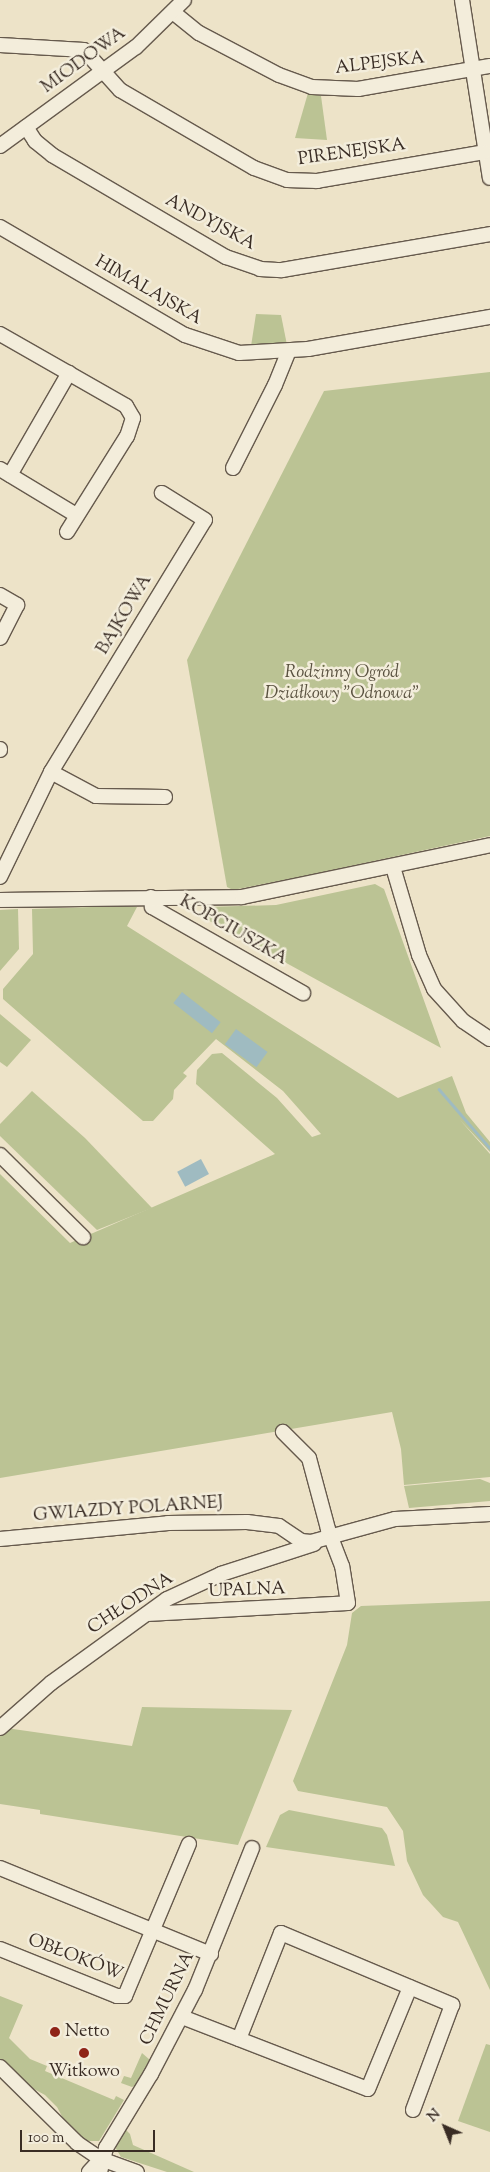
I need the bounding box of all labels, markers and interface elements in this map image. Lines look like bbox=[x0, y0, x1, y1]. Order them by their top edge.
street label: MIODOWA bbox=[38, 23, 130, 99]
street label: ALPEJSKA bbox=[334, 48, 426, 80]
street label: PIRENEJSKA bbox=[297, 135, 407, 171]
street label: ANDYJSKA bbox=[161, 190, 259, 256]
street label: HIMALAJSKA bbox=[91, 252, 205, 330]
street label: BAJKOWA bbox=[93, 571, 157, 659]
park label: Rodzinny Ogród Działkowy "Odnowa" bbox=[265, 663, 419, 706]
street label: KOPCIUSZKA bbox=[175, 891, 291, 971]
street label: GWIAZDY POLARNEJ bbox=[32, 1493, 224, 1527]
street label: CHŁODNA bbox=[84, 1568, 178, 1640]
street label: UPALNA bbox=[208, 1579, 286, 1603]
street label: OBŁOKÓW bbox=[24, 1930, 126, 1986]
street label: CHMURNA bbox=[136, 1949, 200, 2049]
place label: Netto bbox=[65, 2021, 110, 2043]
marker: Netto bbox=[49, 2026, 61, 2038]
marker: Witkowo bbox=[78, 2047, 90, 2059]
place label: Witkowo bbox=[48, 2061, 120, 2083]
north arrow bbox=[420, 2102, 470, 2152]
text: N bbox=[424, 2105, 446, 2127]
scale bar bbox=[22, 2120, 158, 2152]
text: 100 m bbox=[28, 2128, 64, 2149]

